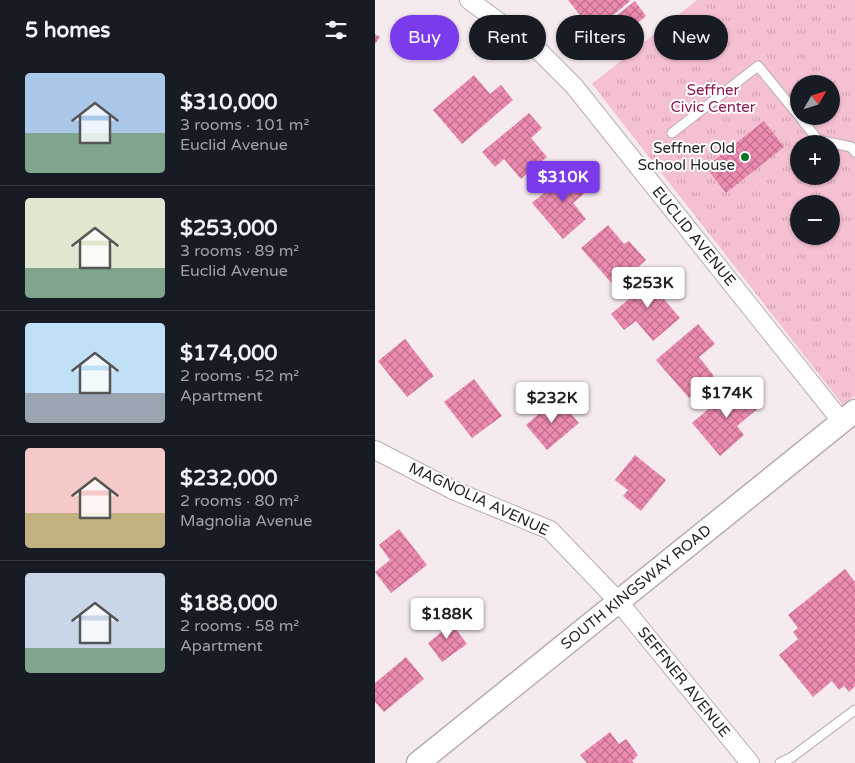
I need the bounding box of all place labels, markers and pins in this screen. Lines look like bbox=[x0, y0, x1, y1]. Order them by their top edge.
place label: Seffner Old School House bbox=[638, 139, 735, 174]
marker: Seffner Old School House bbox=[739, 151, 751, 163]
pin: $310K bbox=[528, 160, 598, 203]
pin: $253K bbox=[613, 266, 683, 309]
pin: $174K bbox=[692, 376, 762, 419]
pin: $232K bbox=[517, 382, 587, 424]
pin: $188K bbox=[412, 598, 482, 640]

